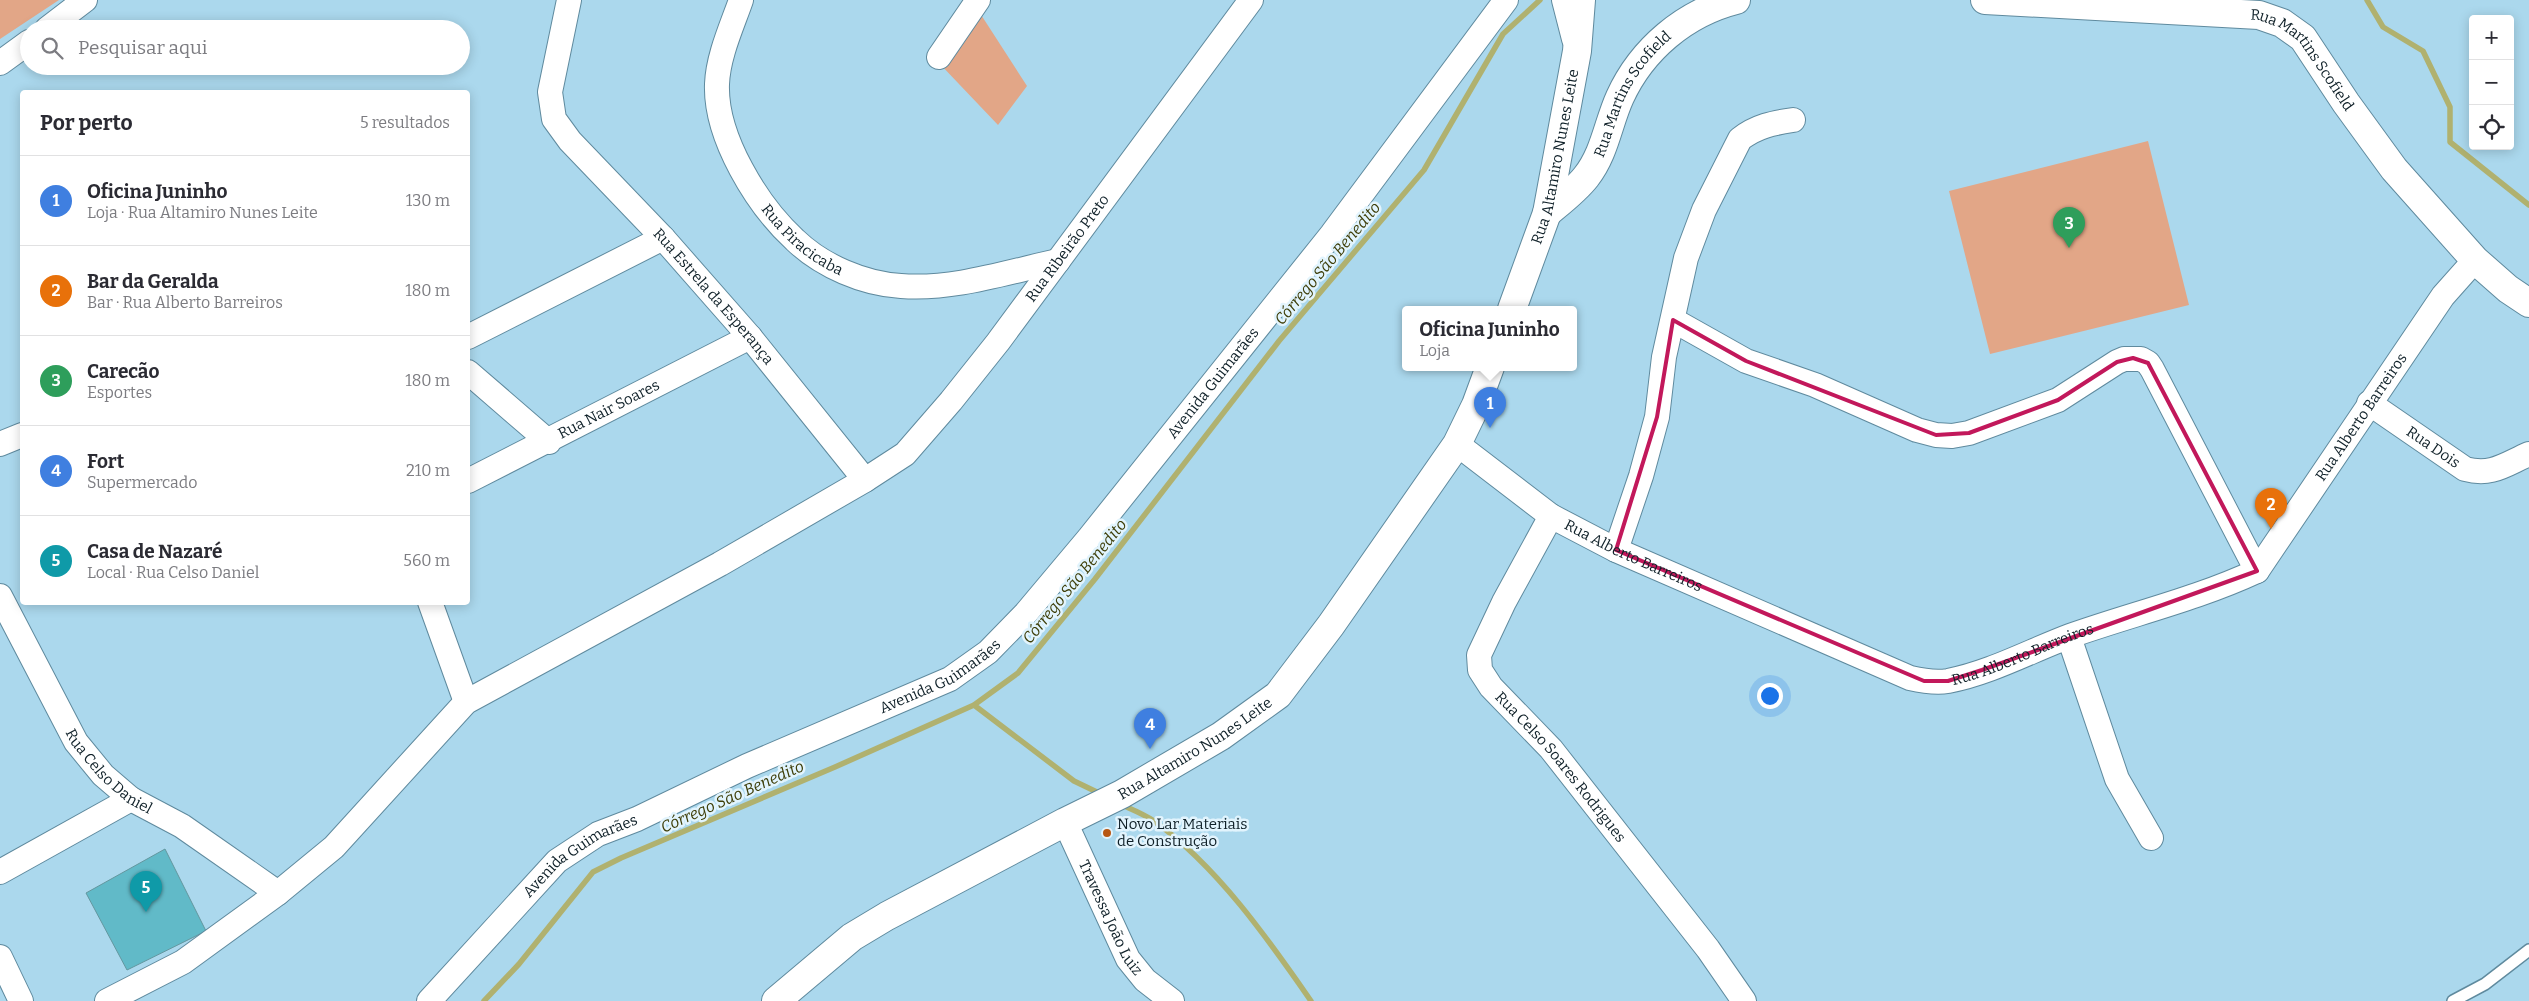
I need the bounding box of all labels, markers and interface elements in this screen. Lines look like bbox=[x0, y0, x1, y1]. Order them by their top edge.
street label: Rua Martins Scofield bbox=[2250, 6, 2358, 114]
map controls bbox=[2469, 15, 2514, 150]
button: + bbox=[2469, 15, 2514, 60]
search box bbox=[20, 20, 470, 75]
street label: Rua Martins Scofield bbox=[1590, 27, 1675, 160]
icon: search bbox=[38, 34, 66, 62]
text: Pesquisar aqui bbox=[78, 36, 207, 59]
button: − bbox=[2469, 60, 2514, 105]
street label: Rua Altamiro Nunes Leite bbox=[1527, 68, 1582, 247]
button: locate bbox=[2469, 105, 2514, 150]
text: Por perto bbox=[40, 110, 133, 136]
text: 5 resultados bbox=[360, 113, 450, 132]
text: Oficina Juninho bbox=[87, 180, 228, 203]
text: 1 bbox=[53, 191, 59, 210]
text: 130 m bbox=[406, 191, 450, 210]
street label: Rua Ribeirão Preto bbox=[1022, 191, 1113, 305]
water label: Córrego São Benedito bbox=[1270, 198, 1384, 329]
street label: Rua Piracicaba bbox=[758, 200, 846, 279]
text: Loja · Rua Altamiro Nunes Leite bbox=[87, 203, 318, 222]
pin: 3 bbox=[2053, 207, 2085, 248]
street label: Rua Estrela da Esperança bbox=[650, 224, 777, 368]
text: Bar da Geralda bbox=[87, 270, 219, 293]
text: 2 bbox=[51, 281, 61, 300]
text: 180 m bbox=[405, 281, 450, 300]
text: Bar · Rua Alberto Barreiros bbox=[87, 293, 283, 312]
popup bbox=[1402, 306, 1577, 371]
text: Oficina Juninho bbox=[1419, 318, 1560, 341]
street label: Avenida Guimarães bbox=[1163, 324, 1263, 442]
text: Loja bbox=[1419, 341, 1450, 360]
street label: Rua Alberto Barreiros bbox=[2312, 350, 2411, 484]
text: Carecão bbox=[87, 360, 159, 383]
text: 3 bbox=[51, 371, 61, 390]
text: 180 m bbox=[405, 371, 450, 390]
street label: Rua Nair Soares bbox=[555, 376, 662, 443]
text: Esportes bbox=[87, 383, 152, 402]
pin: 1 bbox=[1474, 387, 1506, 428]
street label: Rua Dois bbox=[2403, 422, 2464, 472]
text: Fort bbox=[87, 450, 124, 473]
text: 4 bbox=[51, 461, 61, 480]
text: 210 m bbox=[406, 461, 450, 480]
text: Supermercado bbox=[87, 473, 197, 492]
pin: 2 bbox=[2255, 488, 2287, 529]
water label: Córrego São Benedito bbox=[1018, 515, 1130, 647]
street label: Rua Alberto Barreiros bbox=[1561, 516, 1705, 596]
text: Casa de Nazaré bbox=[87, 540, 222, 563]
text: 5 bbox=[52, 551, 60, 570]
text: 560 m bbox=[403, 551, 450, 570]
text: Local · Rua Celso Daniel bbox=[87, 563, 259, 582]
street label: Rua Alberto Barreiros bbox=[1950, 620, 2096, 689]
street label: Avenida Guimarães bbox=[877, 636, 1004, 717]
your location bbox=[1757, 683, 1783, 709]
street label: Rua Celso Soares Rodrigues bbox=[1491, 688, 1630, 846]
street label: Rua Altamiro Nunes Leite bbox=[1115, 693, 1275, 803]
pin: 4 bbox=[1134, 708, 1166, 749]
street label: Rua Celso Daniel bbox=[62, 726, 155, 818]
water label: Córrego São Benedito bbox=[658, 756, 807, 837]
street label: Avenida Guimarães bbox=[519, 811, 640, 901]
place label: Novo Lar Materiais de Construção bbox=[1117, 815, 1247, 850]
marker: Novo Lar Materiais de Construção bbox=[1101, 827, 1113, 839]
street label: Travessa João Luiz bbox=[1075, 857, 1147, 979]
pin: 5 bbox=[130, 871, 162, 912]

